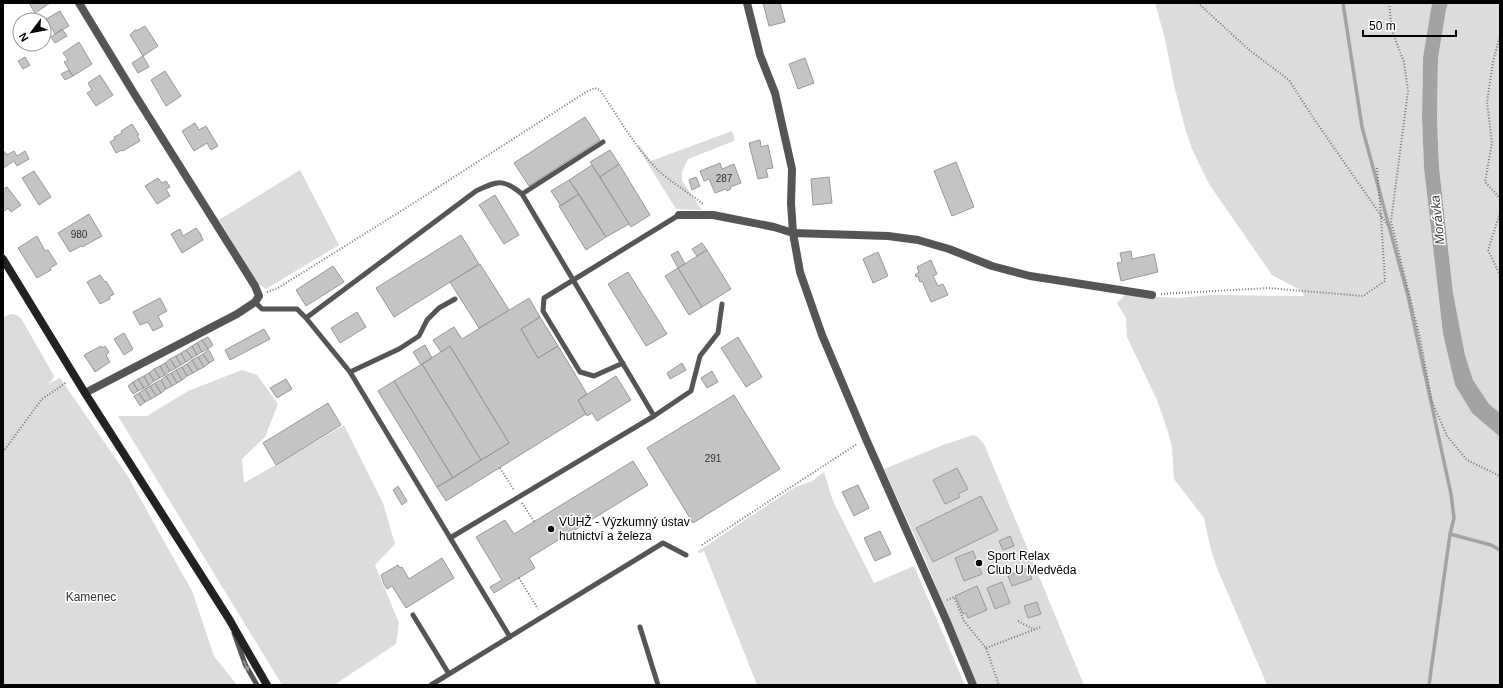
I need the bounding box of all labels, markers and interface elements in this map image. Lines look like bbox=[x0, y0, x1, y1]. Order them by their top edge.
north arrow bbox=[12, 12, 52, 52]
scale bar bbox=[1363, 12, 1456, 38]
text: 50 m bbox=[1369, 19, 1396, 33]
text: N bbox=[16, 31, 31, 44]
house number: 287 bbox=[716, 173, 733, 184]
water label: Morávka bbox=[1427, 194, 1448, 246]
house number: 980 bbox=[71, 229, 88, 240]
house number: 291 bbox=[705, 453, 722, 464]
place label: VÚHŽ - Výzkumný ústav hutnictví a železa bbox=[559, 514, 690, 543]
marker: VÚHŽ - Výzkumný ústav hutnictví a železa bbox=[546, 524, 556, 534]
place label: Sport Relax Club U Medvěda bbox=[987, 549, 1077, 577]
marker: Sport Relax Club U Medvěda bbox=[974, 558, 984, 568]
park label: Kamenec bbox=[66, 590, 116, 604]
one-way arrow bbox=[243, 660, 249, 672]

